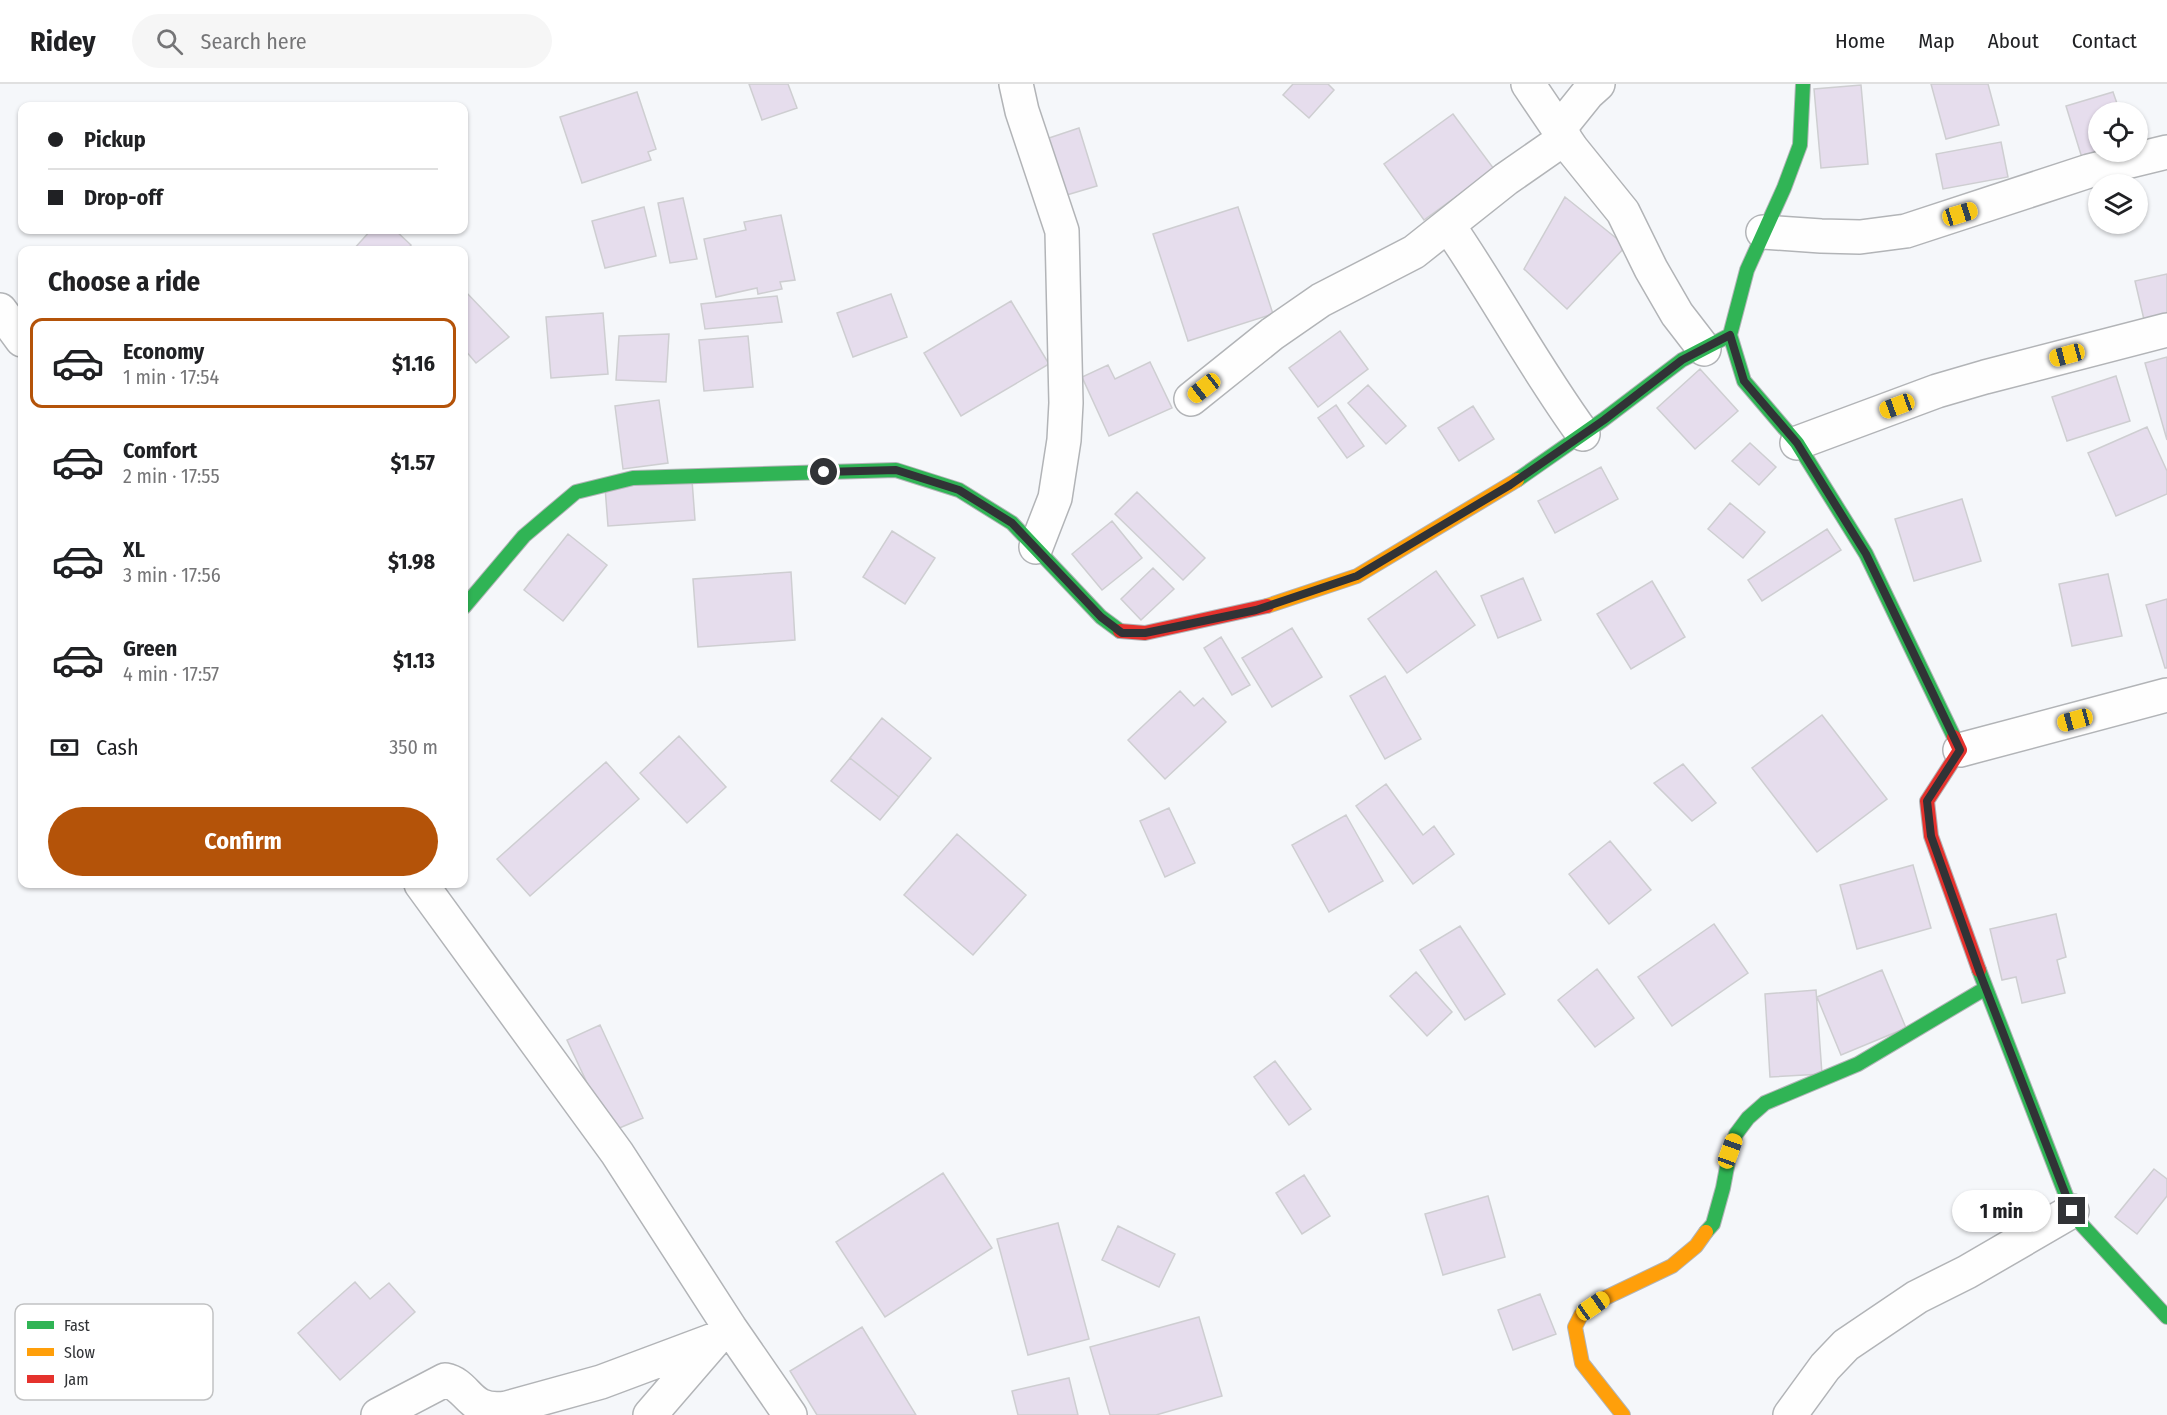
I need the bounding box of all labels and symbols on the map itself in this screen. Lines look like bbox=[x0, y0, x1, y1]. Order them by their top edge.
car bbox=[1940, 200, 1980, 228]
car bbox=[2047, 342, 2087, 368]
car bbox=[1184, 370, 1224, 406]
car bbox=[1877, 391, 1917, 421]
route start bbox=[810, 458, 837, 485]
car bbox=[2055, 707, 2095, 733]
car bbox=[1715, 1131, 1745, 1171]
callout: 1 min bbox=[1952, 1190, 2051, 1232]
route end bbox=[2058, 1197, 2085, 1224]
car bbox=[1573, 1288, 1613, 1324]
legend bbox=[15, 1304, 213, 1400]
text: Fast bbox=[64, 1316, 91, 1335]
text: Slow bbox=[64, 1343, 95, 1362]
text: Jam bbox=[64, 1370, 89, 1389]

